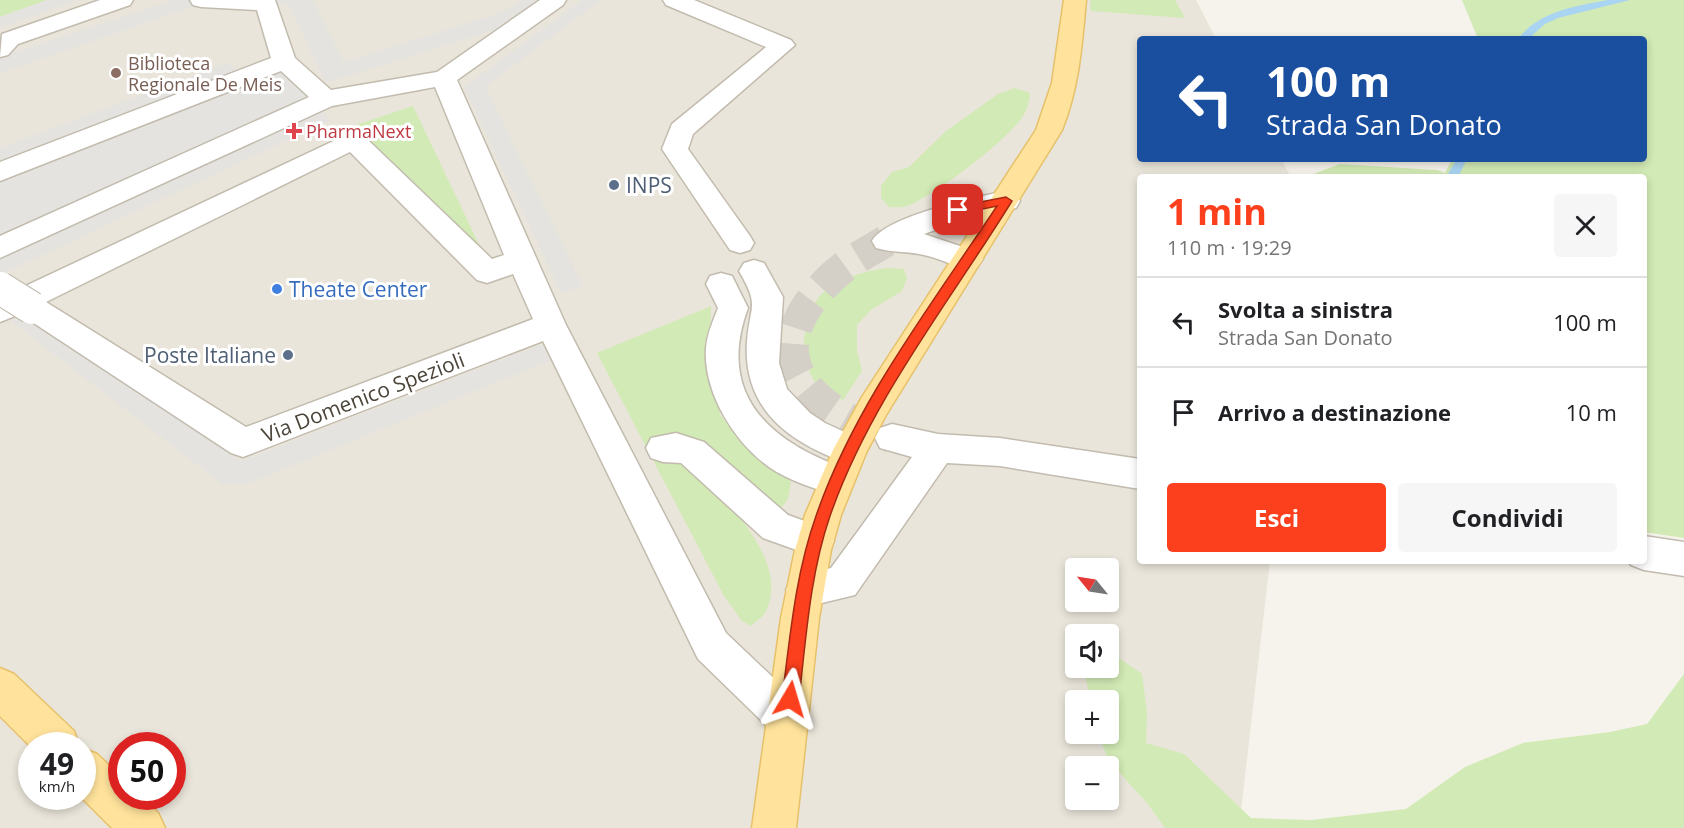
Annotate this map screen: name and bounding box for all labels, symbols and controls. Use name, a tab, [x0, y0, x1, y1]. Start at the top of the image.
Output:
place label: Biblioteca Regionale De Meis	[128, 51, 282, 96]
text: 100 m	[1266, 52, 1390, 109]
icon: left	[1167, 60, 1245, 138]
marker: Biblioteca Regionale De Meis	[109, 66, 123, 80]
text: Strada San Donato	[1266, 106, 1502, 143]
place label: PharmaNext	[306, 119, 411, 143]
marker: PharmaNext	[287, 124, 301, 138]
place label: INPS	[626, 171, 672, 199]
marker: INPS	[607, 178, 621, 192]
pin	[932, 184, 983, 235]
text: 1 min	[1167, 187, 1267, 236]
icon: arrive	[941, 193, 974, 226]
button: close	[1554, 194, 1617, 257]
text: 110 m · 19:29	[1167, 234, 1292, 261]
place label: Theate Center	[289, 275, 428, 303]
marker: Theate Center	[270, 282, 284, 296]
text: Svolta a sinistra	[1218, 294, 1393, 324]
icon: left	[1167, 306, 1200, 339]
text: 100 m	[1553, 307, 1617, 337]
text: Strada San Donato	[1218, 324, 1393, 351]
place label: Poste Italiane	[144, 341, 276, 369]
street label: Via Domenico Spezioli	[258, 345, 468, 449]
marker: Poste Italiane	[281, 348, 295, 362]
icon: arrive	[1167, 396, 1200, 429]
text: Arrivo a destinazione	[1218, 397, 1451, 427]
text: 10 m	[1566, 397, 1617, 427]
button: Esci	[1167, 483, 1386, 552]
button: Condividi	[1398, 483, 1617, 552]
north arrow	[1065, 558, 1119, 612]
map controls	[1065, 558, 1119, 810]
button: sound	[1065, 624, 1119, 678]
position arrow	[758, 667, 822, 731]
button: +	[1065, 690, 1119, 744]
speed limit sign: 50	[108, 732, 186, 810]
text: 49	[40, 743, 74, 784]
button: −	[1065, 756, 1119, 810]
text: km/h	[39, 776, 75, 796]

